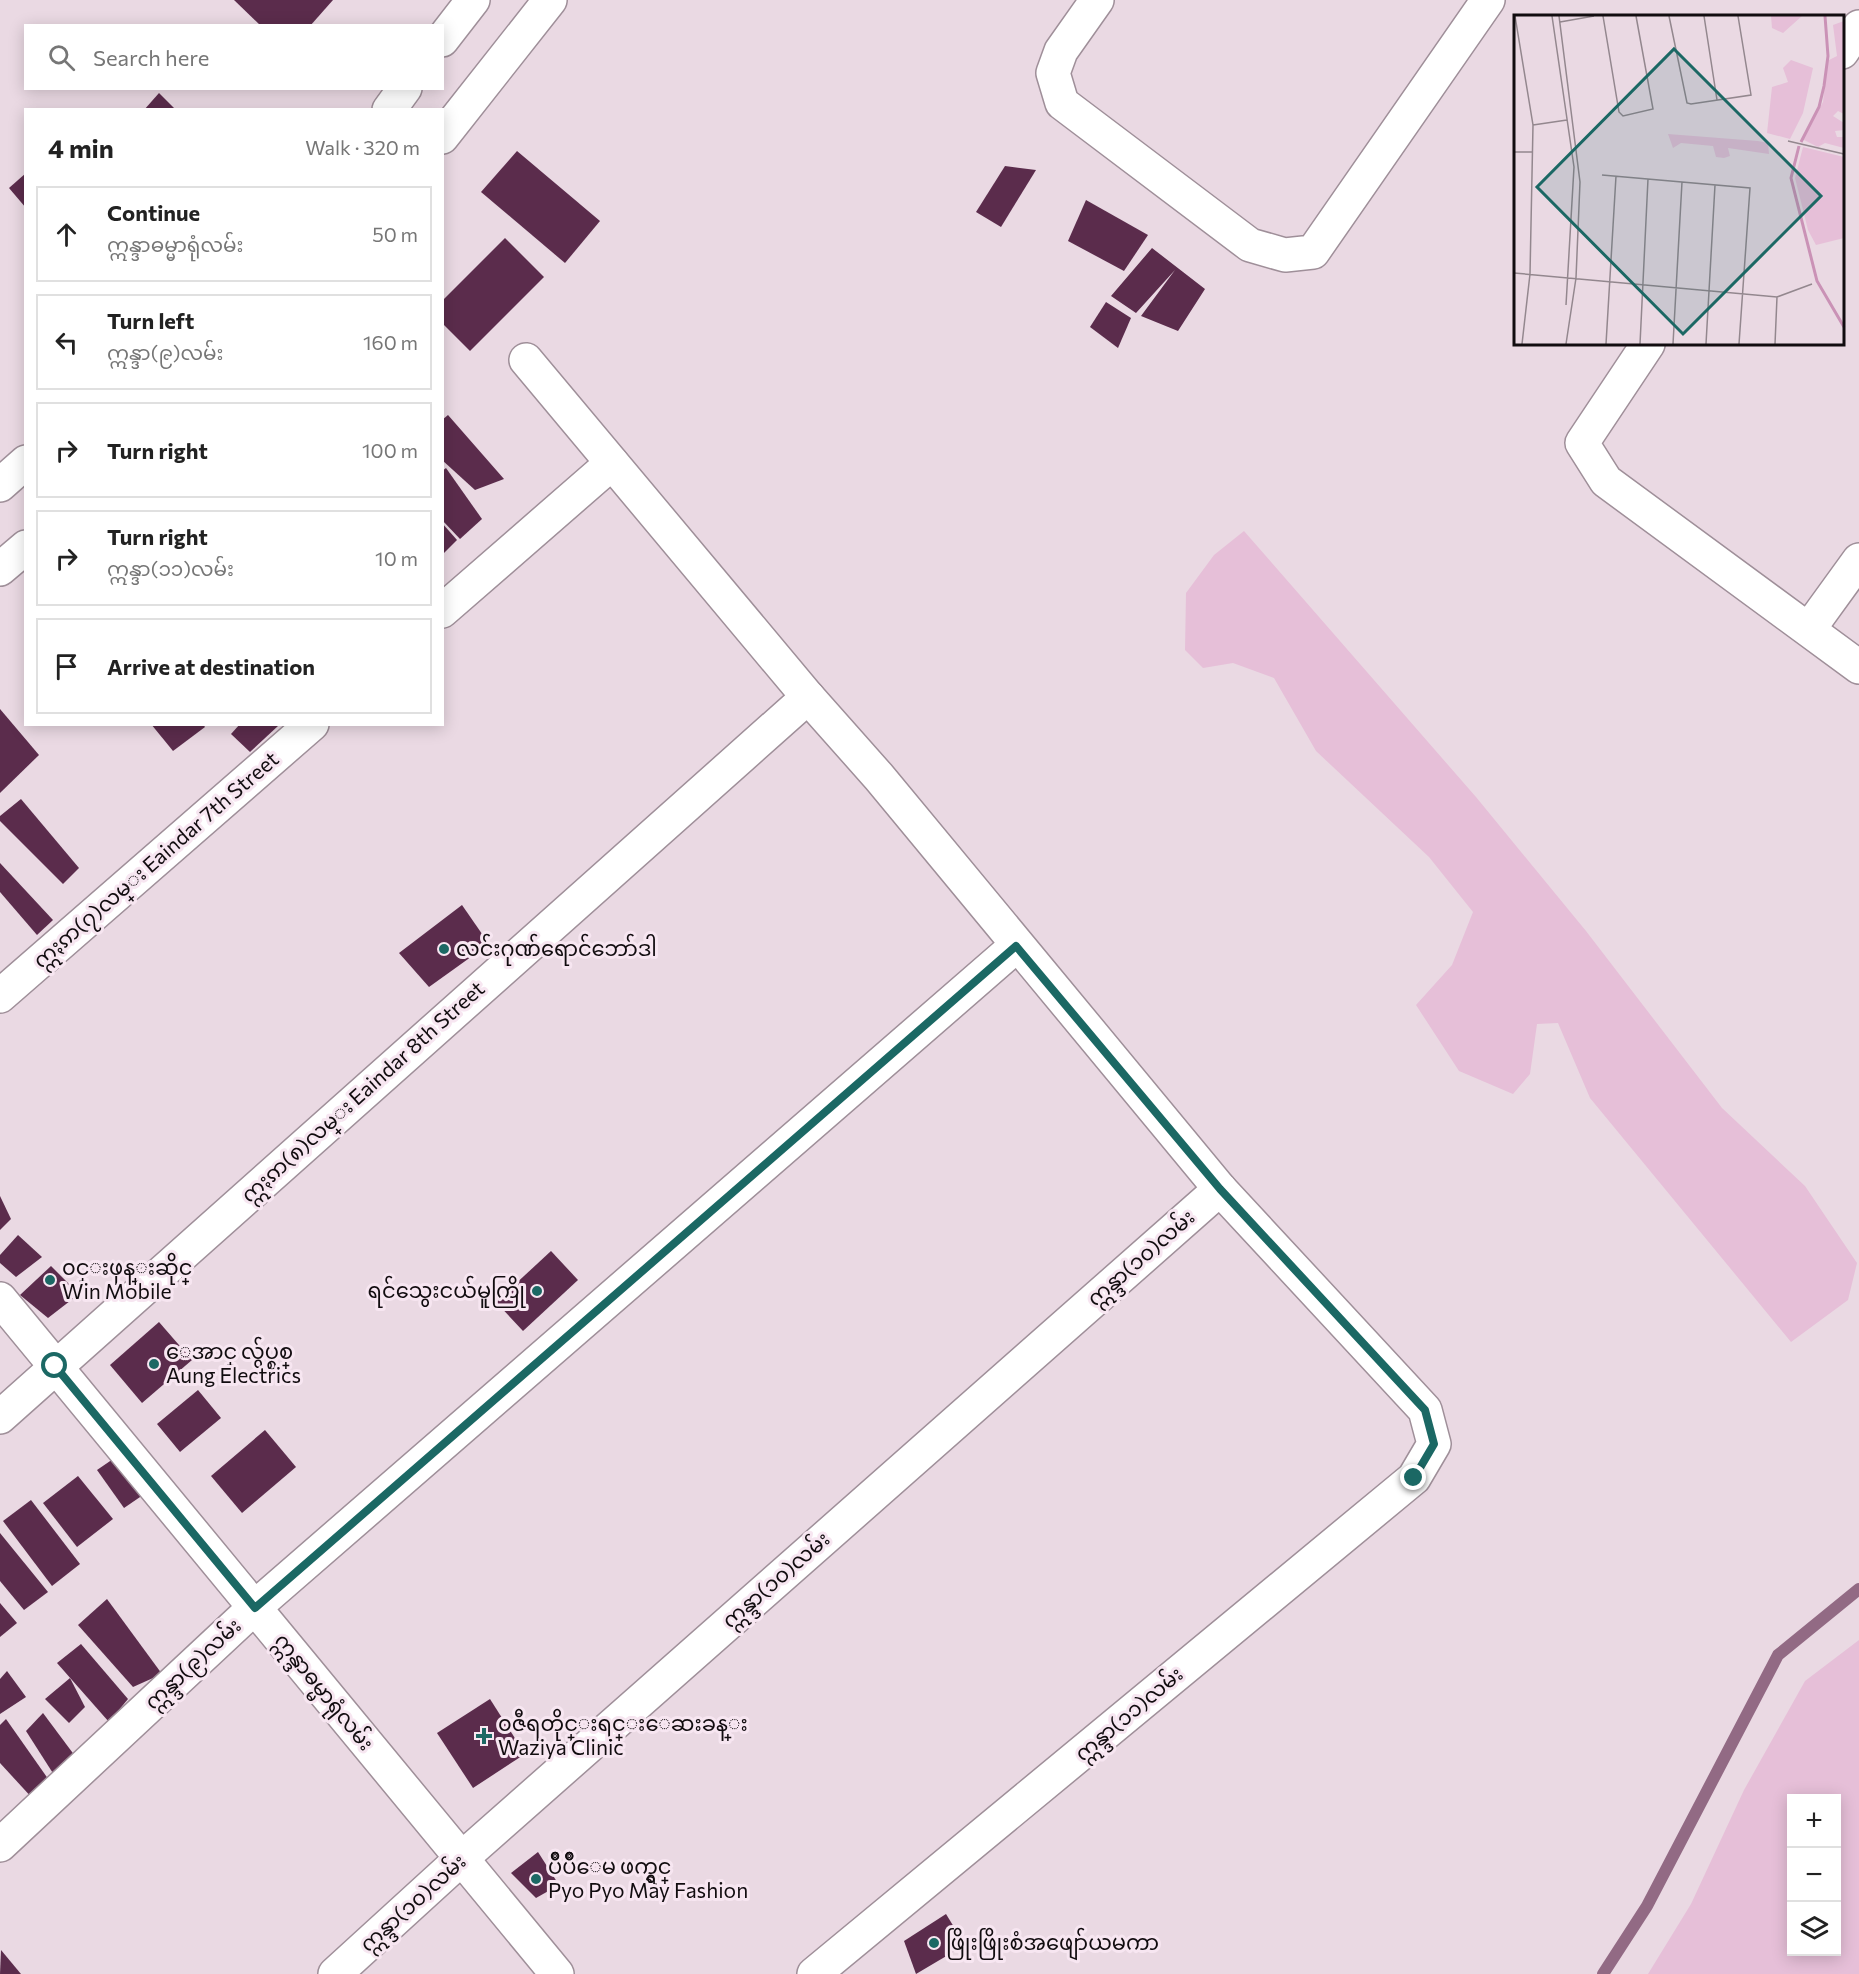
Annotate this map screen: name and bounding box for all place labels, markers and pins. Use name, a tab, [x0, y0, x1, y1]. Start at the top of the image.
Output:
place label: လင်းဂုဏ်ရောင်ဘော်ဒါ	[456, 933, 657, 966]
marker: လင်းဂုဏ်ရောင်ဘော်ဒါ	[437, 942, 451, 956]
place label: ၀င္းဖုန္းဆိုင္ Win Mobile	[62, 1252, 192, 1303]
marker: ၀င္းဖုန္းဆိုင္ Win Mobile	[43, 1273, 57, 1287]
place label: ရင်သွေးငယ်မူကြို	[368, 1275, 527, 1308]
marker: ရင်သွေးငယ်မူကြို	[530, 1284, 544, 1298]
place label: ေအာင္ လ်ွပ္စစ္ Aung Electrics	[166, 1336, 301, 1387]
marker: ေအာင္ လ်ွပ္စစ္ Aung Electrics	[147, 1357, 161, 1371]
place label: ၀ဇီရတိုင္းရင္းေဆးခန္း Waziya Clinic	[498, 1708, 748, 1759]
marker: ၀ဇီရတိုင္းရင္းေဆးခန္း Waziya Clinic	[475, 1727, 493, 1745]
place label: ပ်ိဳပ်ိဳေမ ဖက္ရွင္ Pyo Pyo May Fashion	[548, 1851, 748, 1902]
marker: ပ်ိဳပ်ိဳေမ ဖက္ရွင္ Pyo Pyo May Fashion	[529, 1872, 543, 1886]
place label: ဖြိုးဖြိုးစံအဖျော်ယမကာ	[946, 1927, 1159, 1961]
marker: ဖြိုးဖြိုးစံအဖျော်ယမကာ	[927, 1936, 941, 1950]

